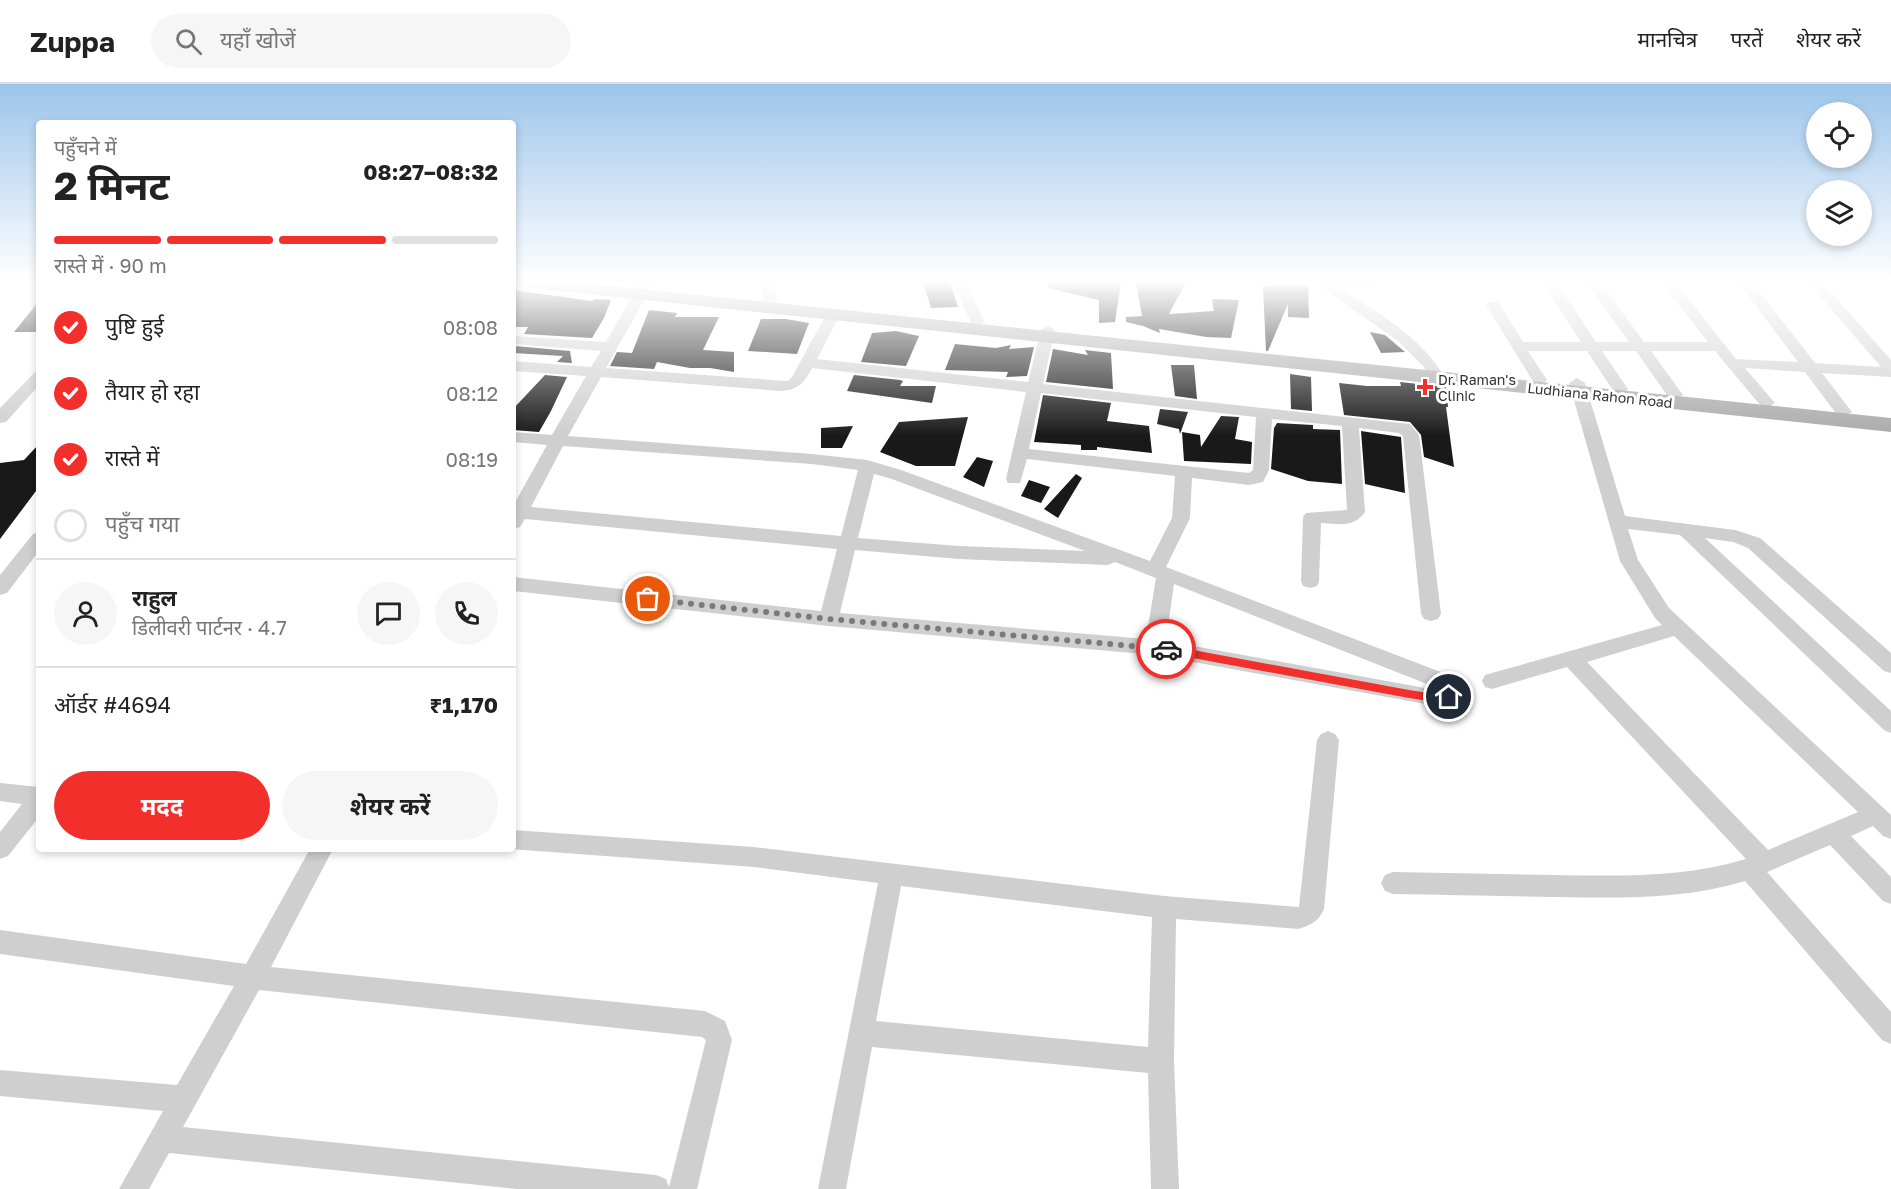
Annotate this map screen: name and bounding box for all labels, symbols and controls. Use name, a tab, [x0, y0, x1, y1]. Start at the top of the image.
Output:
search box	[151, 14, 571, 68]
text: Zuppa	[30, 25, 115, 58]
icon: search	[172, 25, 205, 58]
text: यहाँ खोजें	[220, 26, 296, 53]
text: मानचित्र	[1637, 26, 1697, 52]
text: परतें	[1730, 26, 1763, 52]
text: शेयर करें	[1796, 26, 1861, 52]
map controls	[1806, 102, 1872, 246]
button: locate	[1806, 102, 1872, 168]
text: पहुँचने में	[54, 135, 117, 159]
text: 08:27–08:32	[363, 158, 498, 185]
text: 2 मिनट	[54, 162, 169, 209]
button: layers	[1806, 180, 1872, 246]
text: रास्ते में · 90 m	[54, 253, 167, 277]
icon: check	[54, 311, 87, 344]
text: पुष्टि हुई	[105, 312, 164, 339]
text: 08:08	[443, 315, 498, 339]
place label: Dr. Raman's Clinic	[1438, 371, 1516, 404]
icon: check	[54, 377, 87, 410]
text: तैयार हो रहा	[105, 378, 200, 405]
marker: Dr. Raman's Clinic	[1416, 378, 1434, 396]
street label: Ludhiana Rahon Road	[1527, 379, 1673, 411]
text: 08:12	[446, 381, 498, 405]
icon: check	[54, 443, 87, 476]
text: रास्ते में	[105, 444, 159, 471]
text: 08:19	[446, 447, 498, 471]
text: पहुँच गया	[105, 510, 180, 537]
pin	[622, 573, 673, 624]
button: person	[54, 582, 117, 645]
button: chat	[357, 582, 420, 645]
button: phone	[435, 582, 498, 645]
icon: bag	[631, 582, 664, 615]
text: राहुल	[132, 584, 177, 611]
text: डिलीवरी पार्टनर · 4.7	[132, 615, 287, 639]
courier	[1136, 619, 1196, 679]
icon: car	[1150, 633, 1183, 666]
pin	[1423, 671, 1474, 722]
icon: home	[1432, 680, 1465, 713]
text: ऑर्डर #4694	[54, 691, 171, 718]
text: ₹1,170	[429, 691, 498, 718]
button: मदद	[54, 771, 270, 840]
button: शेयर करें	[282, 771, 498, 840]

